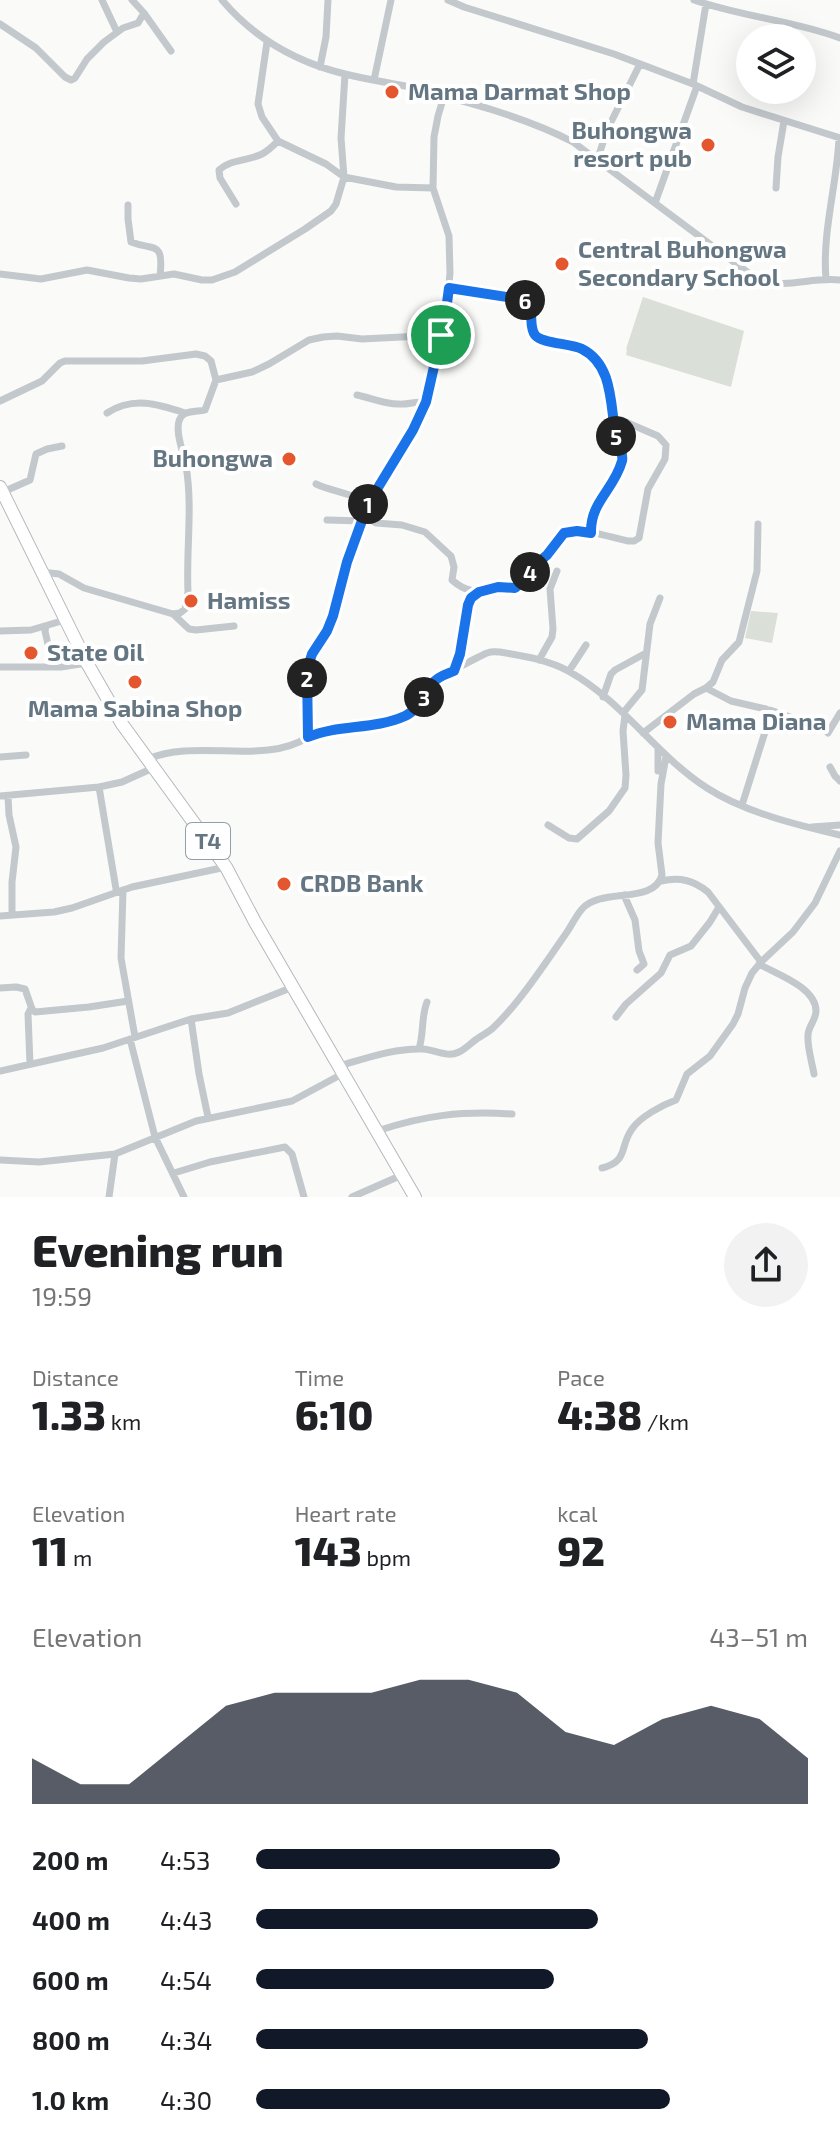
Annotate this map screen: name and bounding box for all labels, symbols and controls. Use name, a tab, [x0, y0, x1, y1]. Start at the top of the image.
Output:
map controls	[736, 24, 816, 104]
button: layers	[736, 24, 816, 104]
place label: Mama Darmat Shop	[408, 76, 631, 105]
marker: Mama Darmat Shop	[383, 83, 401, 101]
place label: Buhongwa resort pub	[571, 115, 692, 172]
marker: Buhongwa resort pub	[699, 136, 717, 154]
place label: Central Buhongwa Secondary School	[578, 234, 787, 291]
marker: Central Buhongwa Secondary School	[553, 255, 571, 273]
pin: 6	[505, 280, 545, 320]
text: 6	[519, 287, 531, 313]
pin	[407, 301, 475, 369]
icon: arrive	[419, 313, 463, 357]
pin: 5	[596, 416, 636, 456]
text: 5	[610, 423, 622, 449]
place label: Buhongwa	[152, 443, 273, 472]
marker: Buhongwa	[280, 450, 298, 468]
pin: 1	[348, 484, 388, 524]
text: 1	[363, 491, 373, 517]
pin: 4	[510, 552, 550, 592]
text: 4	[523, 559, 537, 585]
place label: Hamiss	[207, 585, 291, 614]
marker: Hamiss	[182, 592, 200, 610]
place label: State Oil	[47, 637, 144, 666]
marker: State Oil	[22, 644, 40, 662]
pin: 2	[287, 658, 327, 698]
text: 2	[301, 665, 313, 691]
marker: Mama Sabina Shop	[126, 673, 144, 691]
pin: 3	[404, 677, 444, 717]
text: 3	[418, 684, 430, 710]
place label: Mama Sabina Shop	[28, 693, 242, 722]
place label: Mama Diana	[686, 706, 826, 735]
marker: Mama Diana	[661, 713, 679, 731]
road number: T4	[186, 823, 230, 859]
place label: CRDB Bank	[300, 868, 424, 897]
marker: CRDB Bank	[275, 875, 293, 893]
text: Evening run	[32, 1223, 284, 1276]
button: share	[724, 1223, 808, 1307]
text: 19:59	[32, 1280, 92, 1311]
text: Distance	[32, 1364, 119, 1390]
text: Time	[295, 1364, 344, 1390]
text: Pace	[557, 1364, 605, 1390]
text: 1.33	[32, 1390, 106, 1438]
text: 6:10	[295, 1390, 373, 1438]
text: 4:38	[557, 1390, 642, 1438]
text: km	[106, 1408, 141, 1434]
text: /km	[642, 1408, 689, 1434]
text: Elevation	[32, 1500, 125, 1526]
text: Heart rate	[295, 1500, 396, 1526]
text: kcal	[557, 1500, 598, 1526]
text: 11	[32, 1526, 68, 1574]
text: 143	[295, 1526, 362, 1574]
text: 92	[557, 1526, 605, 1574]
text: m	[68, 1544, 92, 1570]
text: bpm	[362, 1544, 411, 1570]
text: Elevation	[32, 1621, 142, 1652]
text: 43–51 m	[709, 1621, 808, 1652]
text: 200 m	[32, 1844, 108, 1875]
text: 4:53	[160, 1844, 211, 1875]
text: 400 m	[32, 1904, 110, 1935]
text: 4:43	[160, 1904, 213, 1935]
text: 600 m	[32, 1964, 109, 1995]
text: 4:54	[160, 1964, 212, 1995]
text: 800 m	[32, 2024, 110, 2055]
text: 4:34	[160, 2024, 213, 2055]
text: 1.0 km	[32, 2084, 109, 2115]
text: 4:30	[160, 2084, 212, 2115]

